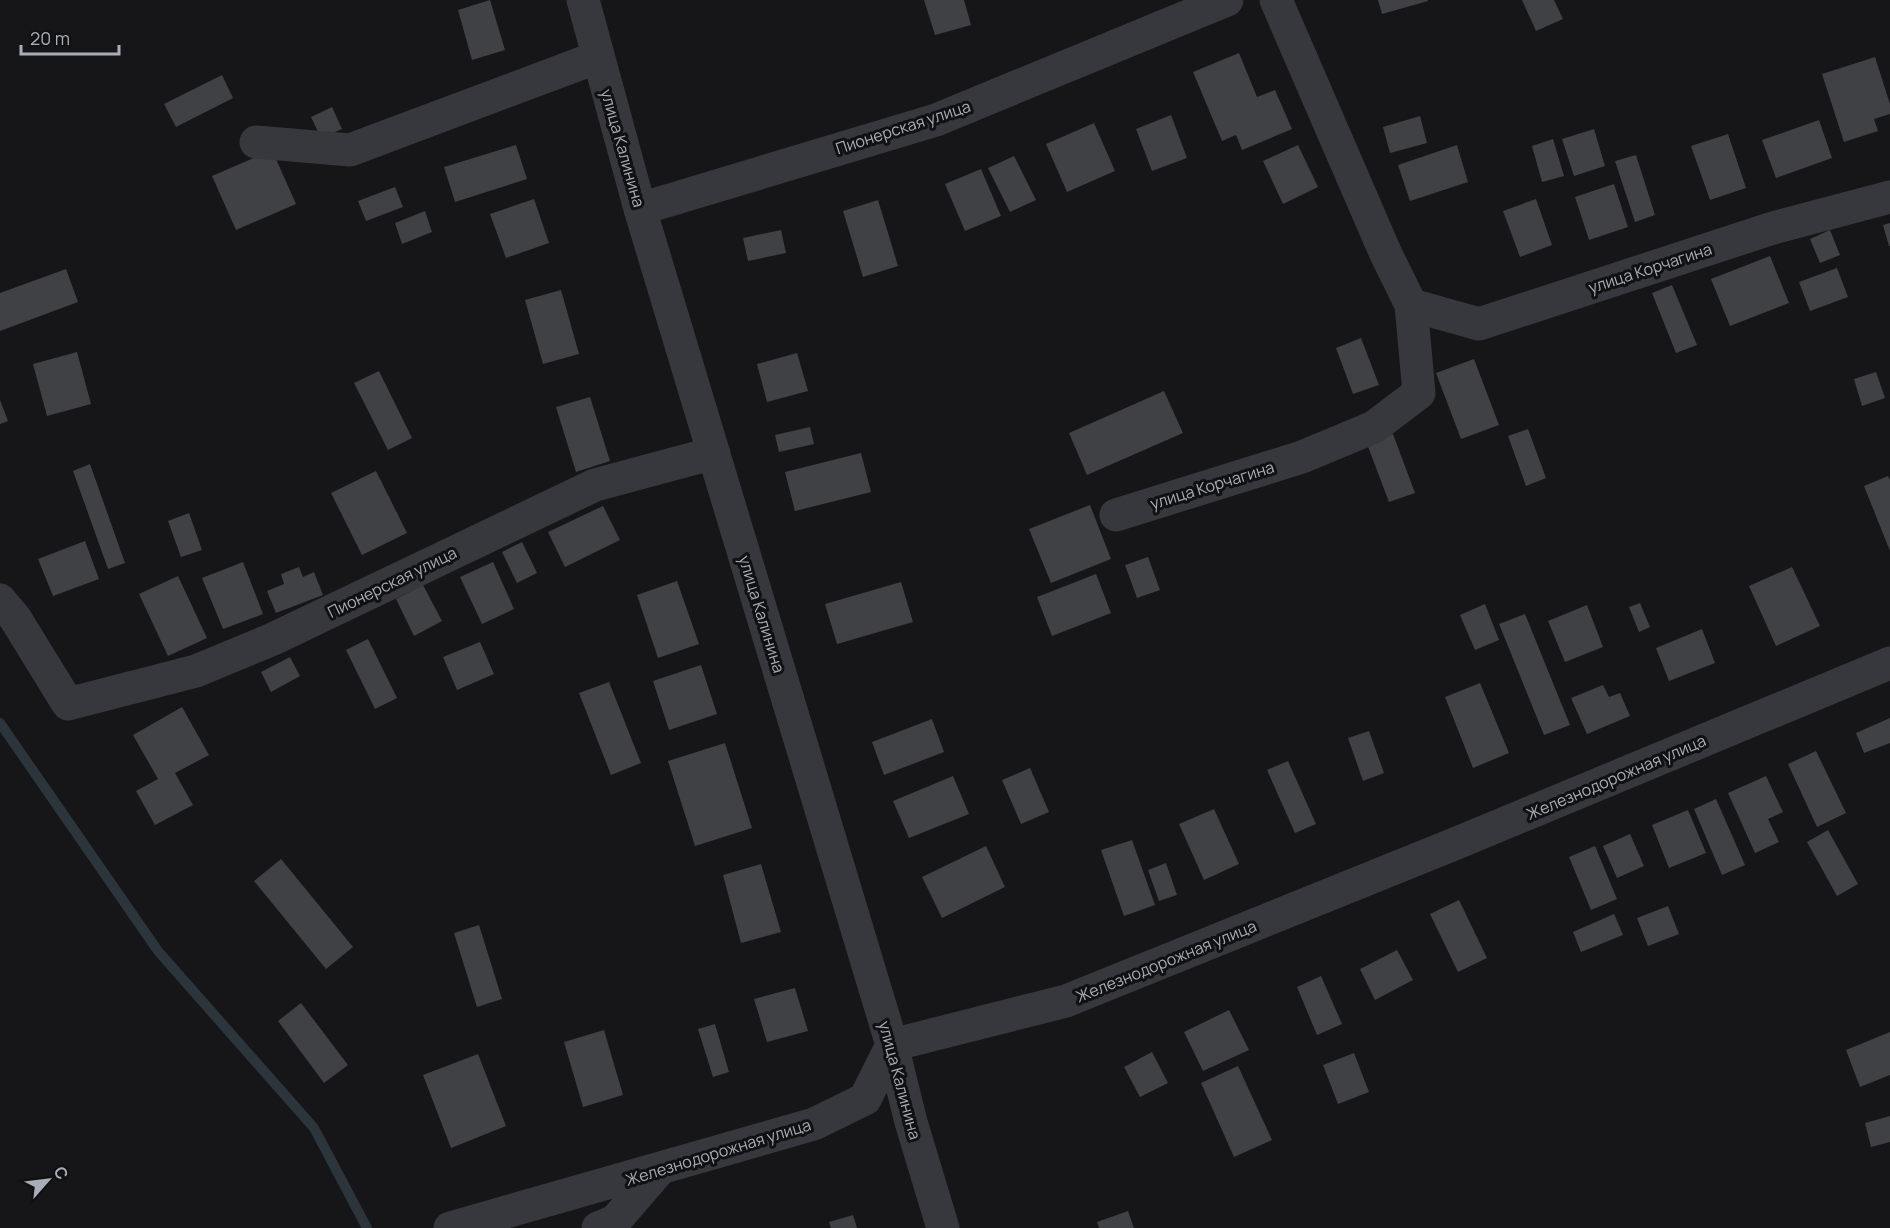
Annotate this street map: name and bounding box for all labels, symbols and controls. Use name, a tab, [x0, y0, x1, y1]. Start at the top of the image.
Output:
scale bar	[21, 18, 118, 56]
text: 20 m	[30, 26, 70, 50]
street label: улица Калинина	[596, 86, 650, 210]
street label: Пионерская улица	[833, 95, 973, 159]
street label: улица Корчагина	[1585, 238, 1715, 298]
street label: улица Корчагина	[1147, 456, 1277, 514]
street label: Пионерская улица	[324, 541, 460, 623]
street label: улица Калинина	[734, 552, 790, 676]
street label: Железнодорожная улица	[1523, 729, 1709, 825]
street label: Железнодорожная улица	[1072, 915, 1260, 1007]
street label: улица Калинина	[874, 1018, 926, 1142]
street label: Железнодорожная улица	[623, 1113, 813, 1191]
north arrow	[18, 1150, 78, 1210]
text: С	[49, 1163, 74, 1183]

